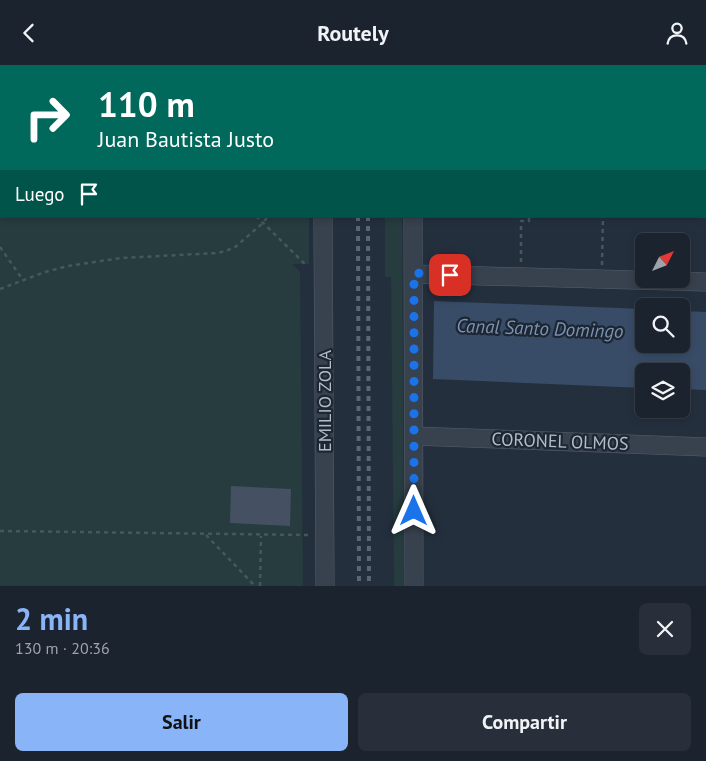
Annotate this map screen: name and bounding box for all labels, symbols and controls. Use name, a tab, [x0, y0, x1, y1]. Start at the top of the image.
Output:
icon: back	[15, 19, 43, 47]
text: Routely	[317, 19, 389, 47]
icon: person	[663, 19, 691, 47]
text: 110 m	[98, 81, 195, 127]
icon: right	[15, 85, 80, 150]
text: Juan Bautista Justo	[98, 125, 274, 153]
icon: arrive	[75, 180, 103, 208]
text: Luego	[15, 182, 65, 206]
north arrow	[635, 233, 690, 287]
map controls	[635, 233, 690, 418]
pin	[429, 254, 471, 296]
icon: arrive	[436, 261, 464, 289]
button: search	[635, 298, 690, 353]
water label: Canal Santo Domingo	[456, 313, 624, 343]
street label: EMILIO ZOLA	[313, 350, 336, 452]
button: layers	[635, 363, 690, 418]
street label: CORONEL OLMOS	[491, 427, 629, 455]
position arrow	[387, 484, 439, 536]
text: 2 min	[15, 599, 88, 638]
button: close	[639, 603, 691, 655]
text: 130 m · 20:36	[15, 638, 110, 658]
button: Salir	[15, 693, 348, 751]
button: Compartir	[358, 693, 691, 751]

